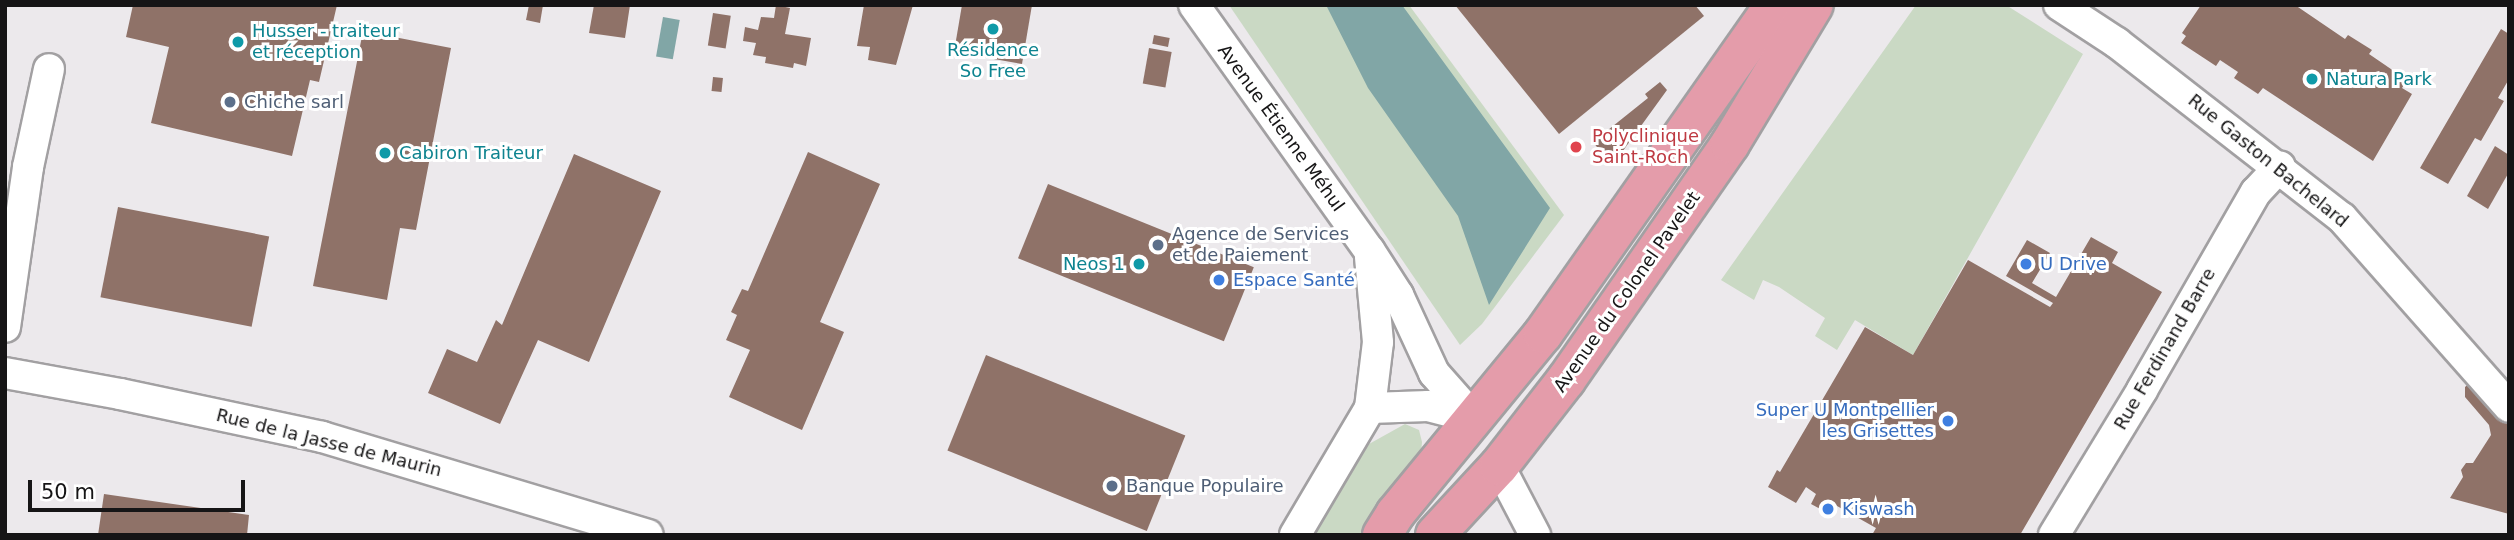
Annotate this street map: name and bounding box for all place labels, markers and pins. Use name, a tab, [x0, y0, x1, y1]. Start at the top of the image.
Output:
place label: Husser - traiteur et réception	[252, 21, 400, 64]
marker: Résidence So Free	[985, 21, 1001, 37]
marker: Husser - traiteur et réception	[230, 34, 246, 50]
place label: Résidence So Free	[947, 40, 1039, 82]
place label: Natura Park	[2326, 68, 2432, 90]
marker: Natura Park	[2304, 71, 2320, 87]
place label: Chiche sarl	[244, 91, 344, 113]
marker: Chiche sarl	[222, 94, 238, 110]
place label: Polyclinique Saint-Roch	[1592, 126, 1699, 168]
marker: Polyclinique Saint-Roch	[1566, 137, 1586, 157]
place label: Cabiron Traiteur	[399, 142, 543, 164]
marker: Cabiron Traiteur	[377, 145, 393, 161]
place label: Agence de Services et de Paiement	[1172, 224, 1349, 266]
marker: Agence de Services et de Paiement	[1150, 237, 1166, 253]
place label: Neos 1	[1063, 253, 1125, 275]
place label: U Drive	[2040, 253, 2107, 275]
marker: Neos 1	[1131, 256, 1147, 272]
marker: U Drive	[2018, 256, 2034, 272]
place label: Espace Santé	[1233, 269, 1355, 291]
marker: Espace Santé	[1211, 272, 1227, 288]
place label: Super U Montpellier les Grisettes	[1756, 400, 1934, 442]
marker: Super U Montpellier les Grisettes	[1940, 413, 1956, 429]
place label: Banque Populaire	[1126, 475, 1284, 497]
marker: Banque Populaire	[1104, 478, 1120, 494]
place label: Kiswash	[1842, 498, 1915, 520]
marker: Kiswash	[1820, 501, 1836, 517]

